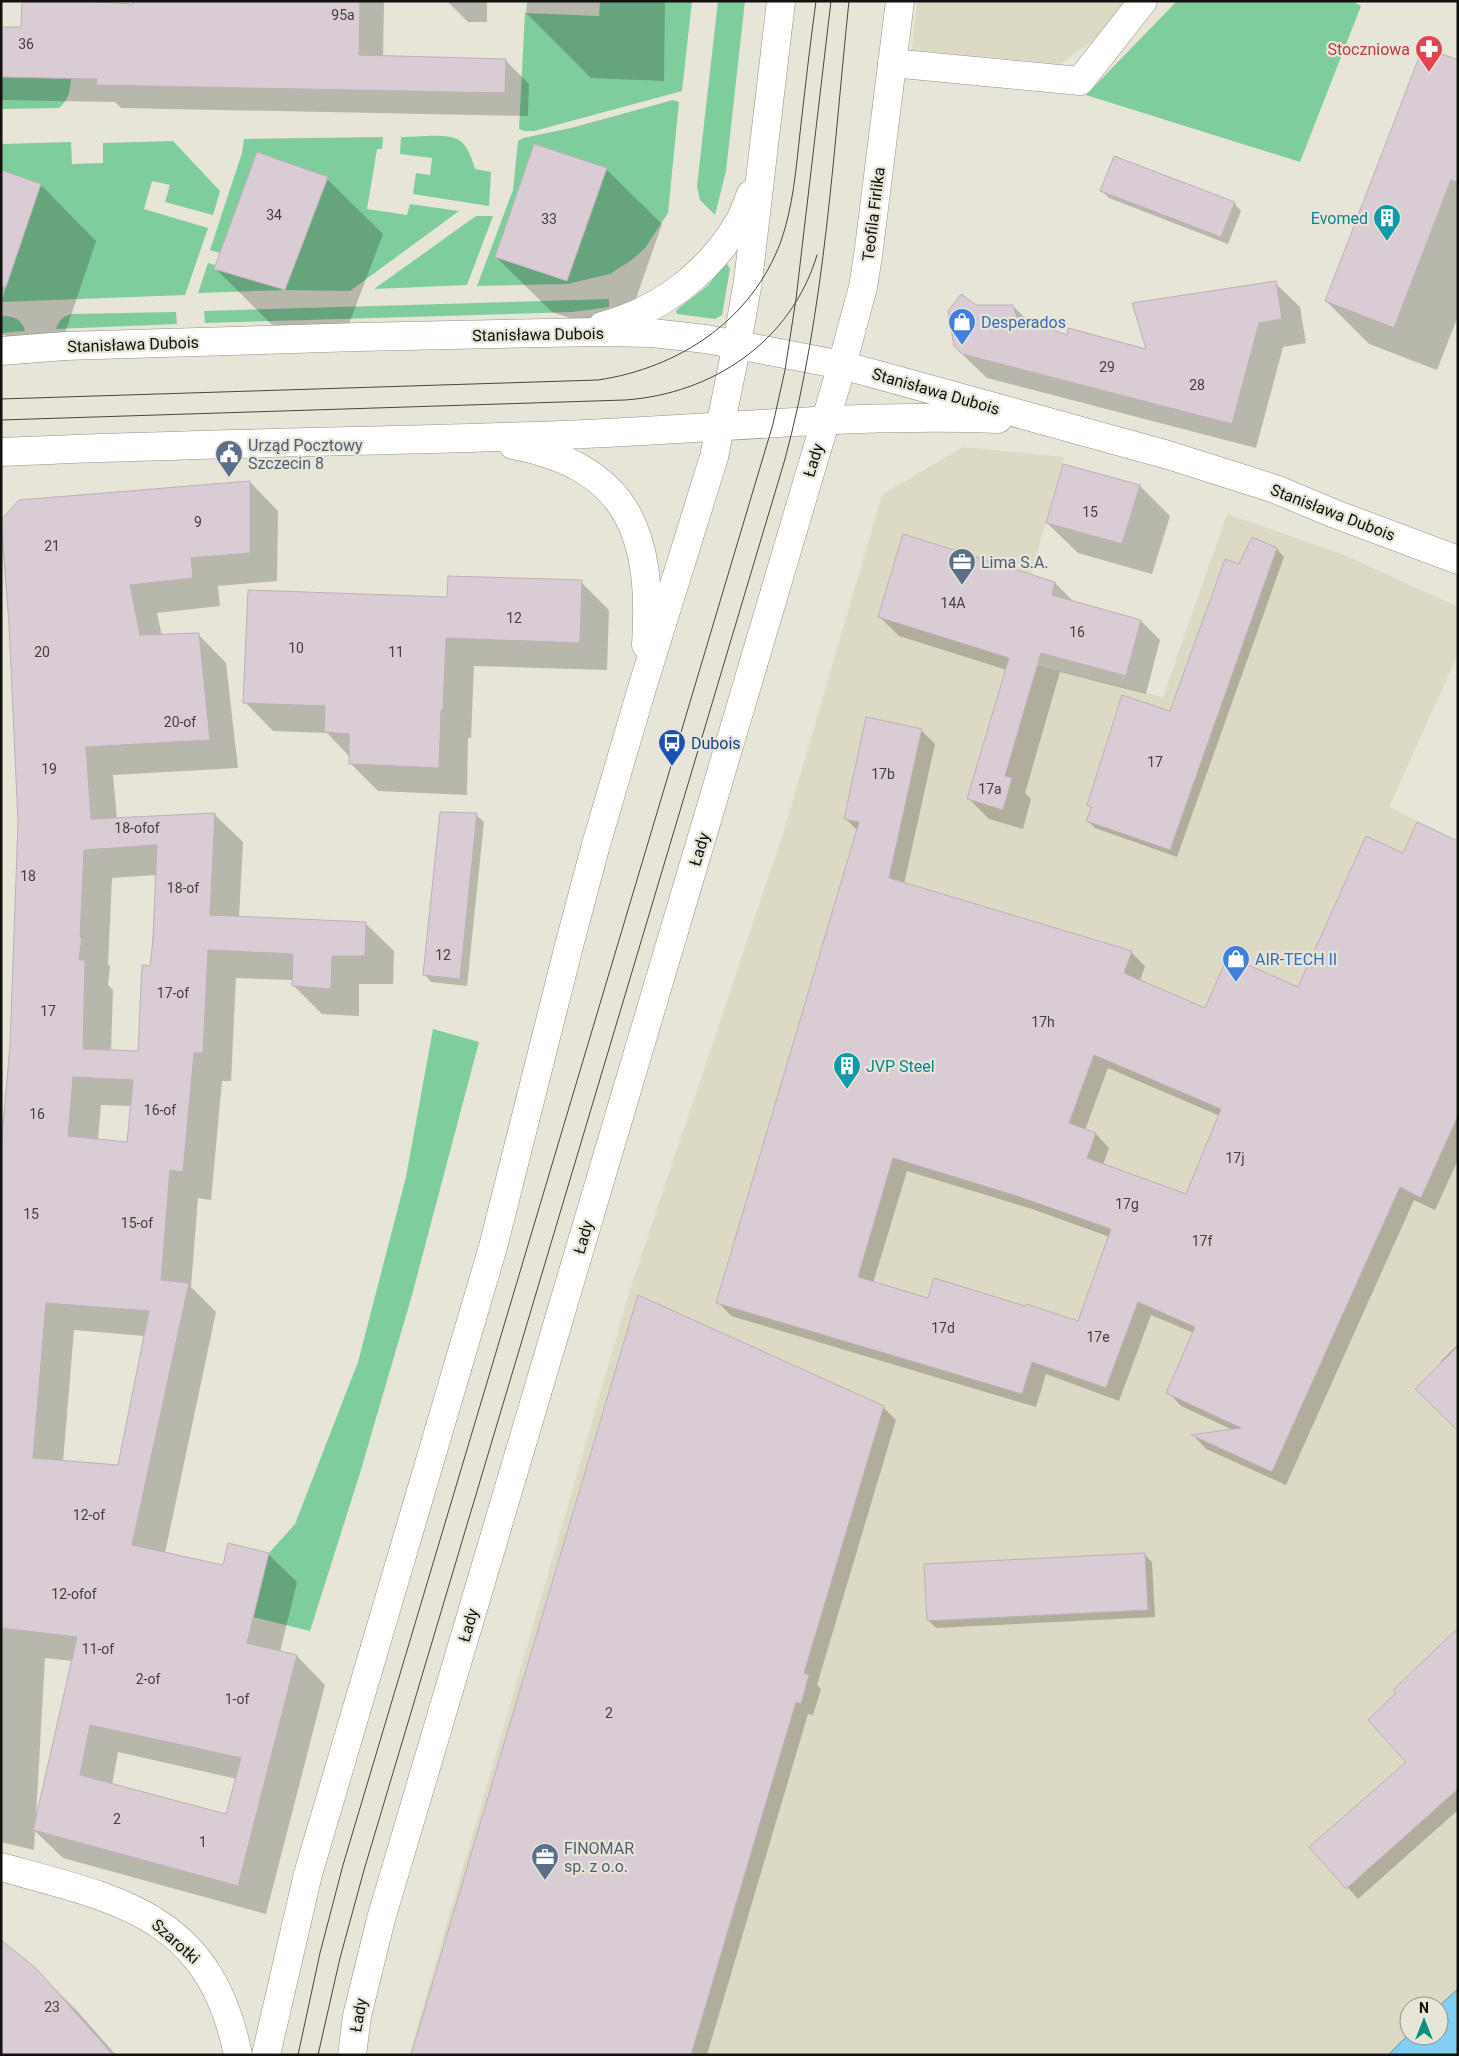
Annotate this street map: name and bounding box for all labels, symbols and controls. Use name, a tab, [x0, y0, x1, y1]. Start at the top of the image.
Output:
house number: 95a	[331, 7, 355, 23]
pharmacy icon: Stoczniowa	[1414, 34, 1444, 73]
house number: 36	[18, 36, 34, 52]
place label: Stoczniowa	[1327, 40, 1410, 59]
street label: Teofila Firlika	[858, 166, 889, 262]
building icon: Evomed	[1372, 203, 1402, 242]
house number: 34	[266, 207, 282, 223]
place label: Evomed	[1311, 209, 1368, 228]
house number: 33	[541, 211, 557, 227]
shop icon: Desperados	[947, 307, 977, 346]
place label: Desperados	[981, 313, 1066, 332]
street label: Stanisława Dubois	[472, 324, 604, 345]
street label: Stanisława Dubois	[67, 333, 199, 356]
house number: 29	[1099, 359, 1115, 375]
street label: Stanisława Dubois	[870, 364, 1002, 419]
house number: 28	[1189, 377, 1205, 393]
place label: Urząd Pocztowy Szczecin 8	[248, 436, 363, 473]
public building icon: Urząd Pocztowy Szczecin 8	[214, 439, 244, 478]
street label: Łady	[799, 441, 828, 479]
street label: Stanisława Dubois	[1268, 480, 1398, 545]
house number: 15	[1082, 504, 1098, 520]
house number: 9	[194, 514, 202, 530]
house number: 21	[44, 538, 60, 554]
office icon: Lima S.A.	[947, 547, 977, 586]
place label: Lima S.A.	[981, 553, 1049, 572]
house number: 14A	[941, 595, 965, 611]
house number: 12	[506, 610, 522, 626]
house number: 16	[1069, 624, 1085, 640]
house number: 10	[288, 640, 304, 656]
house number: 20	[34, 644, 50, 660]
house number: 11	[388, 644, 404, 660]
house number: 20-of	[164, 714, 196, 730]
bus stop icon: Dubois	[657, 728, 687, 767]
place label: Dubois	[691, 734, 741, 753]
house number: 17	[1147, 754, 1163, 770]
house number: 19	[41, 761, 57, 777]
house number: 17b	[871, 766, 895, 782]
house number: 17a	[978, 781, 1002, 797]
house number: 18-ofof	[114, 820, 160, 836]
street label: Łady	[685, 830, 714, 868]
house number: 18	[20, 868, 36, 884]
house number: 18-of	[167, 880, 199, 896]
shop icon: AIR-TECH II	[1221, 944, 1251, 983]
house number: 12	[435, 947, 451, 963]
place label: AIR-TECH II	[1255, 950, 1337, 969]
house number: 17-of	[157, 985, 189, 1001]
house number: 17	[40, 1003, 56, 1019]
house number: 17h	[1031, 1014, 1055, 1030]
building icon: JVP Steel	[832, 1051, 862, 1090]
place label: JVP Steel	[866, 1057, 935, 1076]
house number: 16-of	[144, 1102, 176, 1118]
house number: 16	[29, 1106, 45, 1122]
house number: 17j	[1225, 1150, 1245, 1166]
house number: 17g	[1115, 1196, 1139, 1212]
house number: 15	[23, 1206, 39, 1222]
house number: 15-of	[121, 1215, 153, 1231]
street label: Łady	[570, 1218, 597, 1256]
house number: 17f	[1192, 1233, 1212, 1249]
house number: 17d	[931, 1320, 955, 1336]
house number: 17e	[1086, 1329, 1110, 1345]
house number: 12-of	[73, 1507, 105, 1523]
house number: 12-ofof	[51, 1586, 97, 1602]
street label: Łady	[455, 1606, 482, 1644]
house number: 11-of	[82, 1641, 114, 1657]
house number: 2-of	[136, 1671, 160, 1687]
house number: 1-of	[225, 1691, 249, 1707]
house number: 2	[605, 1705, 613, 1721]
house number: 2	[113, 1811, 121, 1827]
house number: 1	[199, 1834, 207, 1850]
place label: FINOMAR sp. z o.o.	[564, 1839, 634, 1876]
office icon: FINOMAR sp. z o.o.	[530, 1842, 560, 1881]
street label: Szarotki	[148, 1915, 203, 1968]
street label: Łady	[346, 1996, 371, 2033]
north arrow	[1399, 1996, 1449, 2046]
house number: 23	[44, 1999, 60, 2015]
text: N	[1419, 2000, 1429, 2016]

